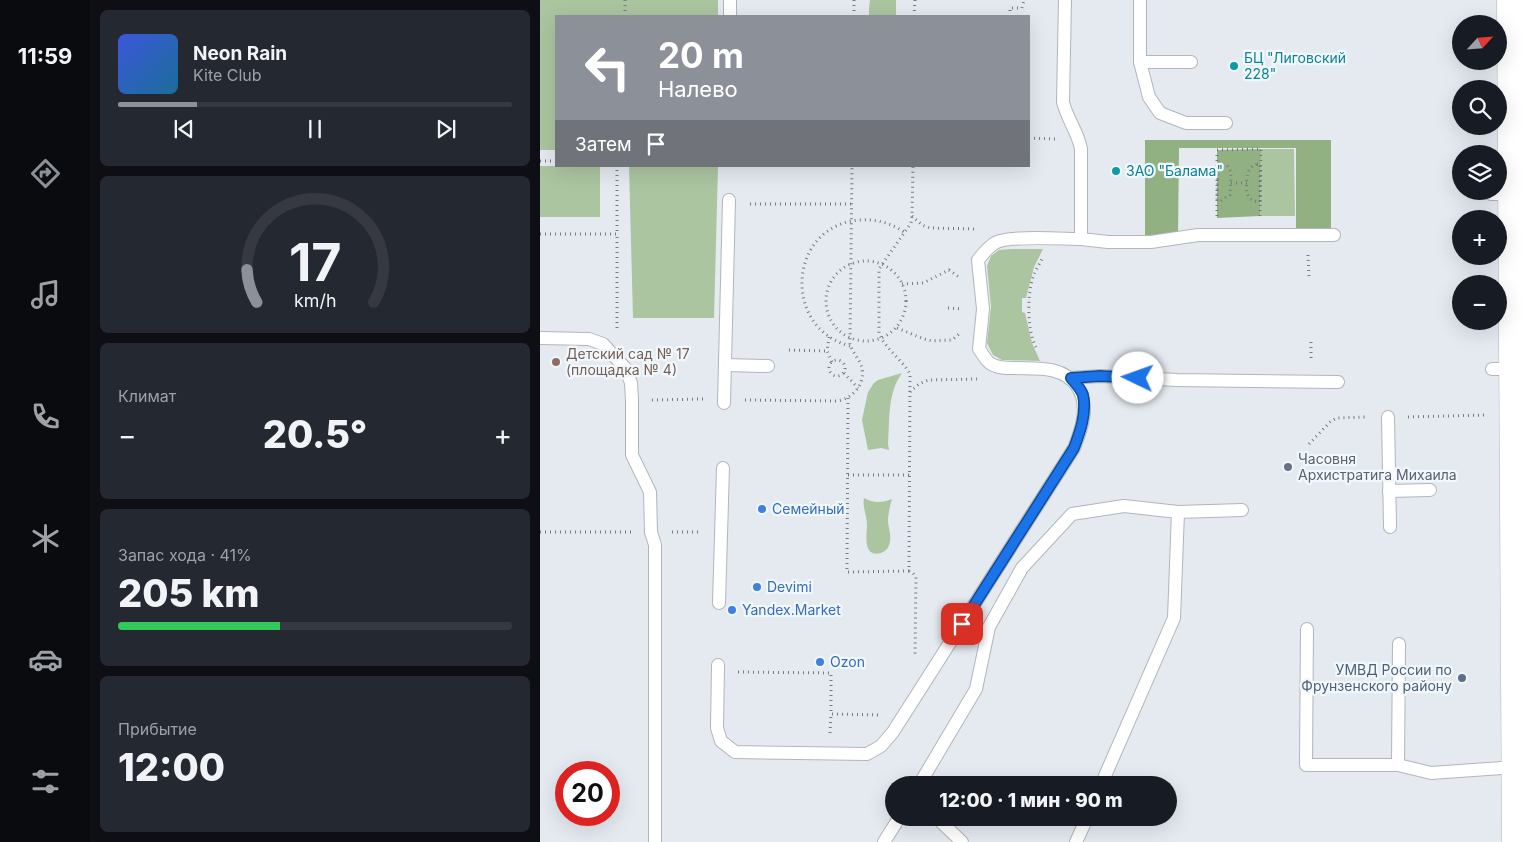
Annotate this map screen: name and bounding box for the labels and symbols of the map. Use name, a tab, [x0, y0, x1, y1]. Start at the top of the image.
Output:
north arrow	[1452, 15, 1508, 70]
place label: БЦ "Лиговский 228"	[1244, 49, 1346, 82]
marker: БЦ "Лиговский 228"	[1228, 60, 1240, 72]
place label: ЗАО "Балама"	[1126, 162, 1223, 179]
marker: ЗАО "Балама"	[1110, 165, 1122, 177]
place label: Детский сад № 17 (площадка № 4)	[566, 345, 690, 378]
position arrow	[1111, 351, 1163, 403]
marker: Детский сад № 17 (площадка № 4)	[550, 356, 562, 368]
place label: Часовня Архистратига Михаила	[1298, 450, 1457, 483]
marker: Часовня Архистратига Михаила	[1282, 461, 1294, 473]
place label: Семейный	[772, 500, 844, 517]
marker: Семейный	[756, 503, 768, 515]
place label: Devimi	[767, 578, 812, 595]
marker: Devimi	[751, 581, 763, 593]
place label: Yandex.Market	[742, 601, 841, 618]
pin	[941, 603, 983, 645]
marker: Yandex.Market	[726, 604, 738, 616]
place label: Ozon	[830, 653, 865, 670]
marker: Ozon	[814, 656, 826, 668]
place label: УМВД России по Фрунзенского району	[1301, 661, 1452, 694]
marker: УМВД России по Фрунзенского району	[1456, 672, 1468, 684]
speed limit sign: 20	[555, 761, 620, 826]

